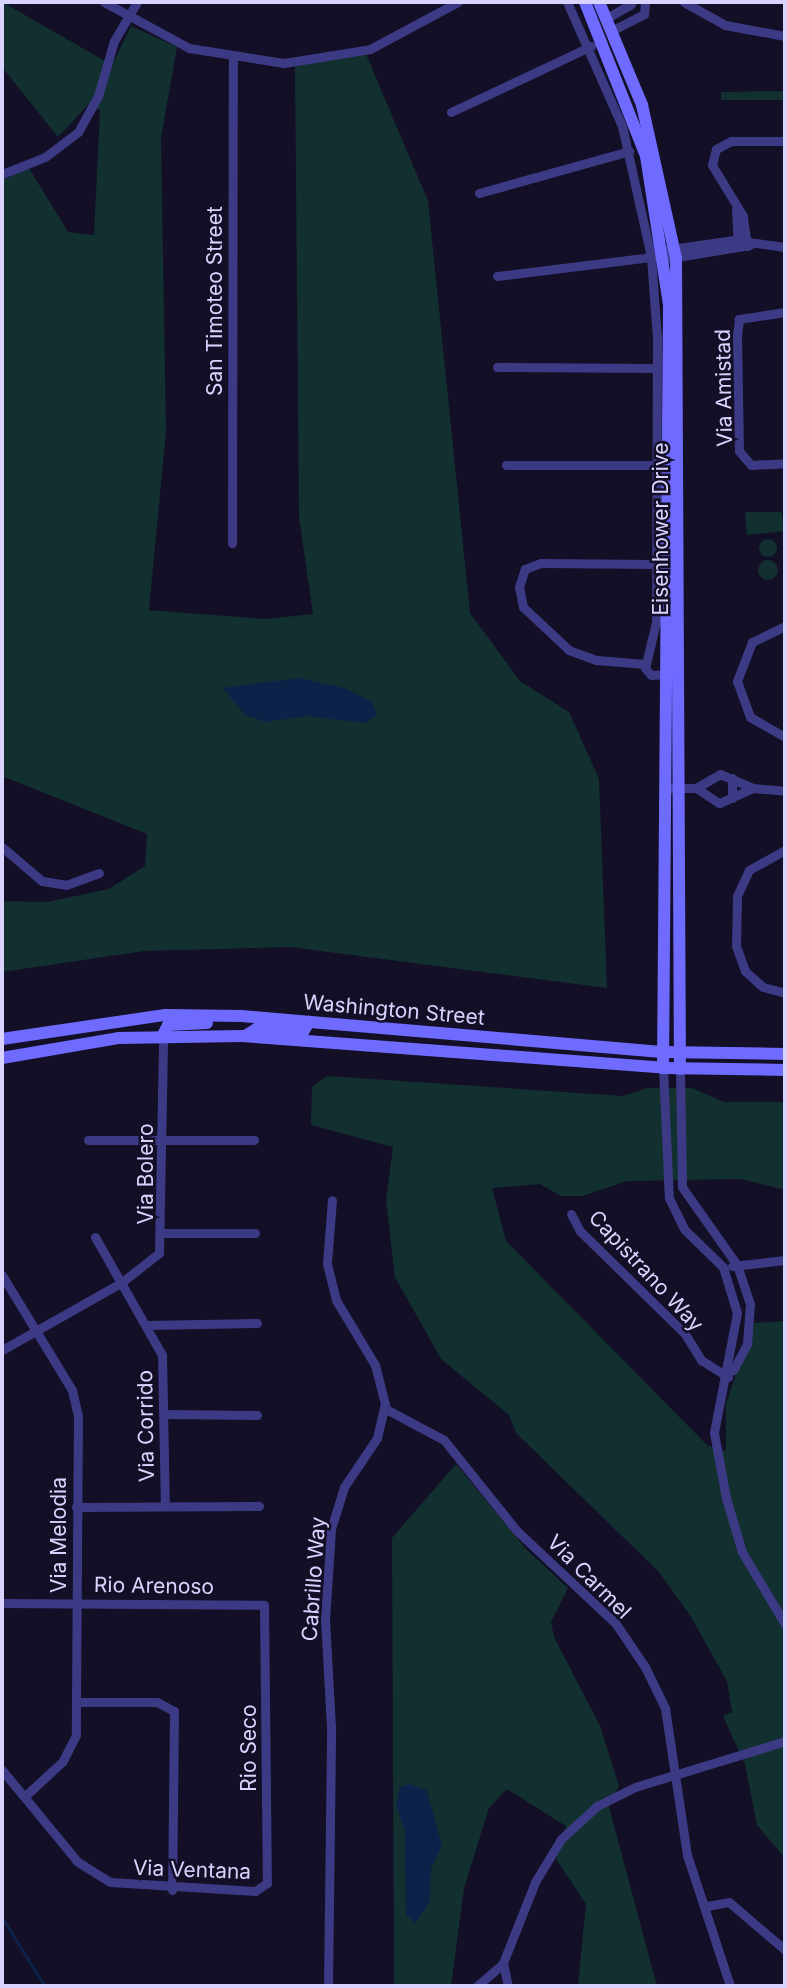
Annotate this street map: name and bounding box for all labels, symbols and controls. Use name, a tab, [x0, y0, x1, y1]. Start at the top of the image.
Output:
street label: San Timoteo Street	[202, 206, 228, 396]
street label: Via Amistad	[710, 329, 738, 447]
street label: Eisenhower Drive	[648, 442, 674, 616]
street label: Washington Street	[302, 990, 486, 1030]
street label: Via Bolero	[133, 1123, 159, 1225]
street label: Capistrano Way	[583, 1205, 709, 1337]
street label: Via Corrido	[132, 1370, 160, 1482]
street label: Via Melodia	[46, 1477, 72, 1593]
street label: Cabrillo Way	[297, 1516, 331, 1642]
street label: Via Carmel	[542, 1530, 636, 1624]
street label: Rio Arenoso	[94, 1572, 214, 1600]
street label: Rio Seco	[236, 1704, 262, 1792]
street label: Via Ventana	[132, 1855, 252, 1885]

